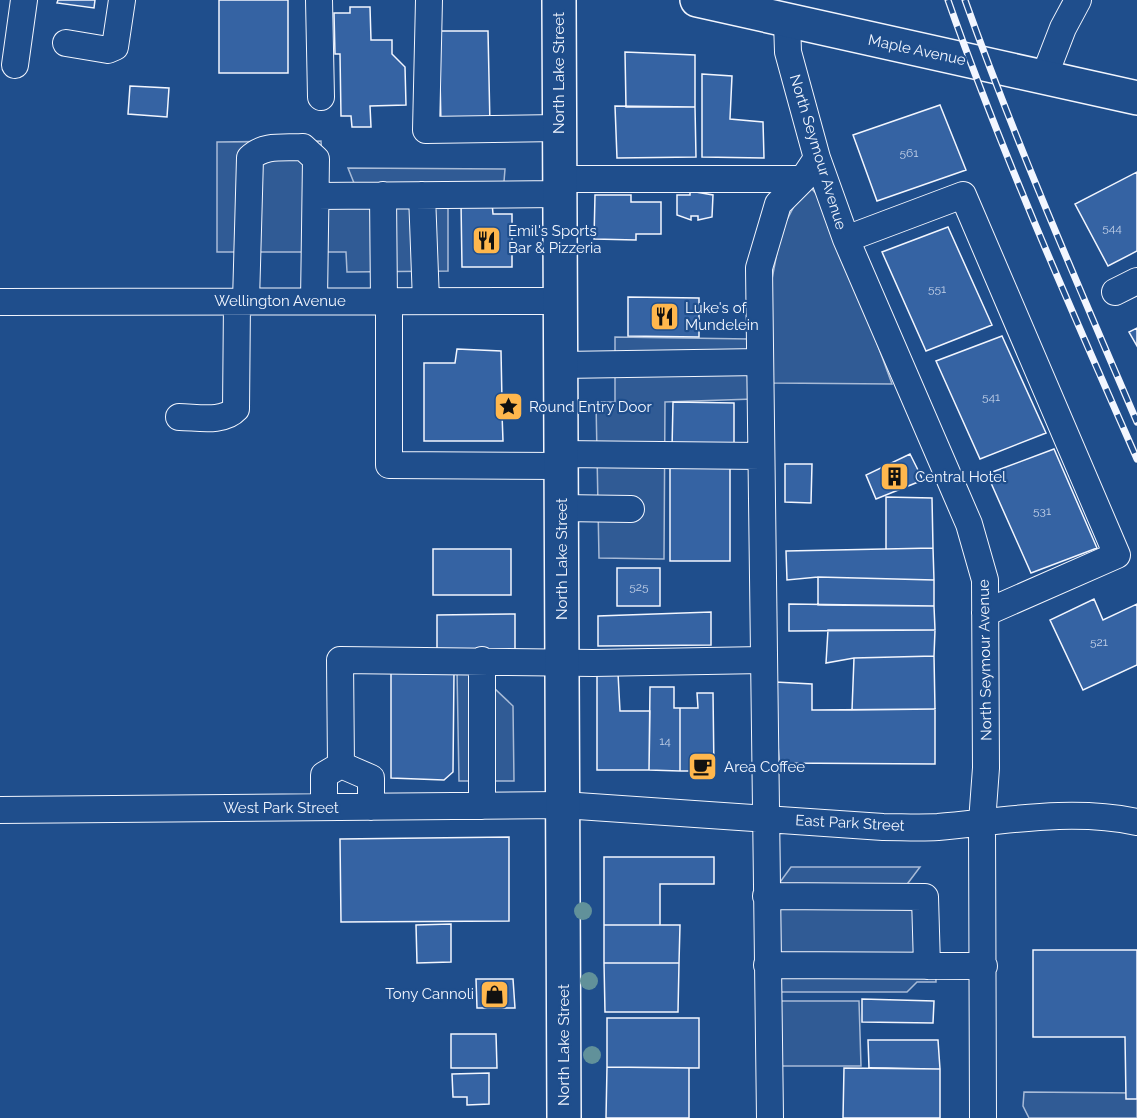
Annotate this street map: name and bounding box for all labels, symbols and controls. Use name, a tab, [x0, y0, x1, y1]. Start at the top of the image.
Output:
street label: North Lake Street	[550, 12, 568, 134]
street label: Maple Avenue	[867, 31, 968, 69]
street label: North Seymour Avenue	[786, 72, 850, 232]
house number: 561	[900, 146, 918, 160]
house number: 544	[1102, 221, 1122, 235]
place label: Emil's Sports Bar & Pizzeria	[508, 222, 601, 257]
restaurant icon: Emil's Sports Bar & Pizzeria	[471, 224, 503, 256]
house number: 551	[928, 282, 946, 296]
street label: Wellington Avenue	[214, 292, 346, 310]
place label: Luke's of Mundelein	[685, 299, 759, 334]
restaurant icon: Luke's of Mundelein	[648, 301, 680, 333]
house number: 541	[982, 390, 1000, 404]
place icon: Round Entry Door	[492, 391, 524, 423]
place label: Round Entry Door	[529, 398, 652, 416]
building icon: Central Hotel	[878, 461, 910, 493]
place label: Central Hotel	[915, 468, 1007, 486]
street label: North Lake Street	[553, 498, 571, 620]
house number: 531	[1033, 504, 1051, 518]
street label: North Seymour Avenue	[975, 579, 995, 741]
house number: 525	[629, 580, 649, 594]
house number: 521	[1090, 635, 1108, 649]
house number: 14	[659, 734, 671, 748]
cafe icon: Area Coffee	[687, 751, 719, 783]
place label: Area Coffee	[724, 758, 805, 776]
street label: West Park Street	[223, 799, 339, 817]
street label: East Park Street	[795, 811, 905, 835]
shop icon: Tony Cannoli	[479, 978, 511, 1010]
street label: North Lake Street	[555, 984, 573, 1106]
place label: Tony Cannoli	[385, 985, 474, 1003]

